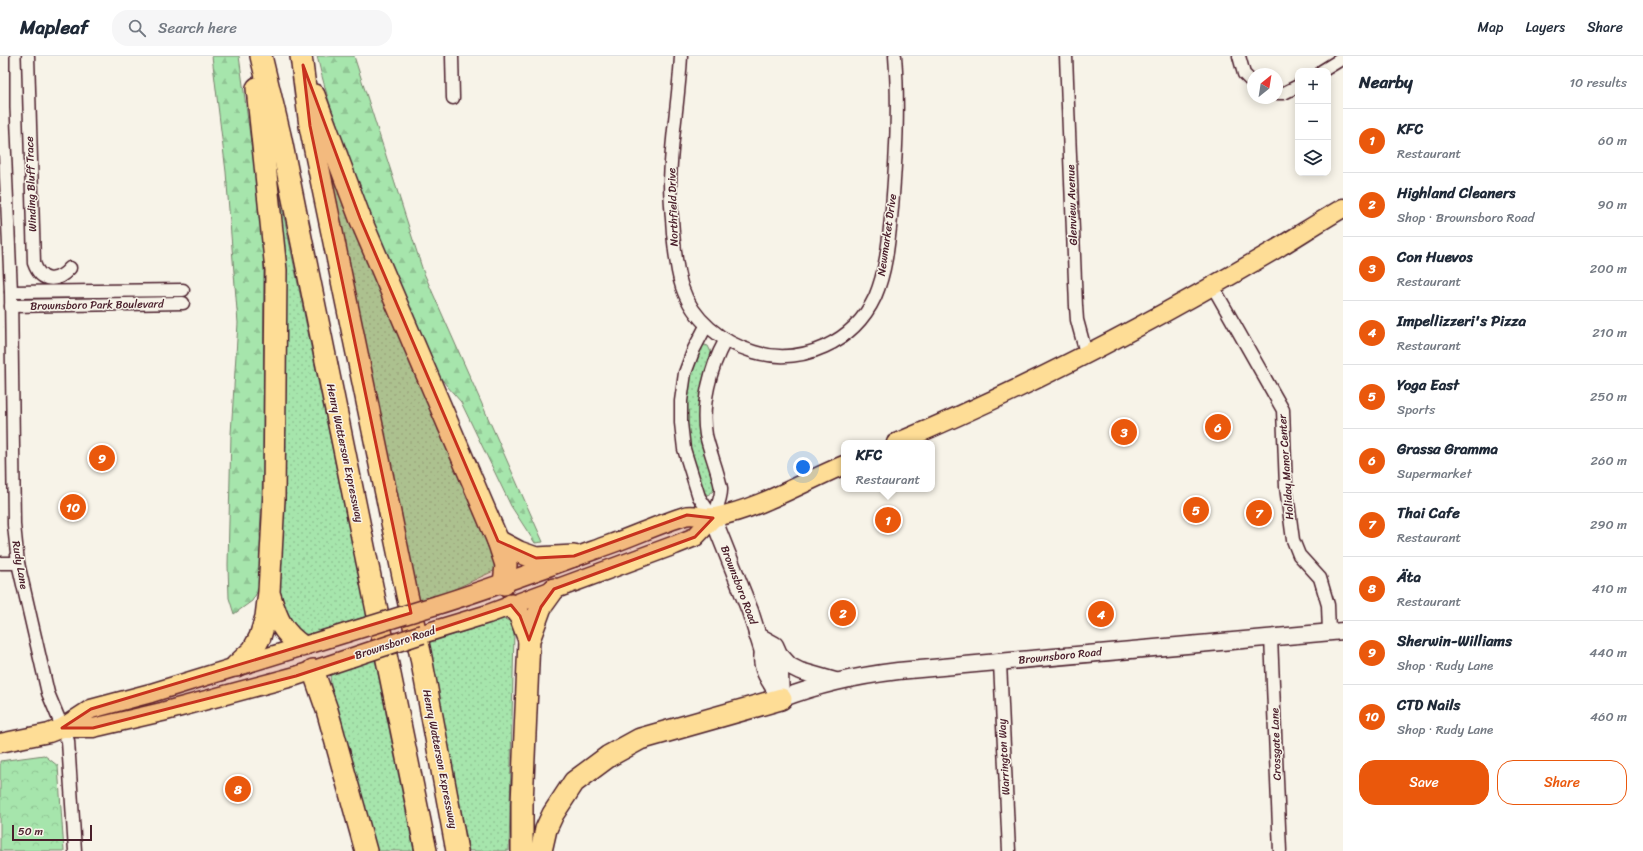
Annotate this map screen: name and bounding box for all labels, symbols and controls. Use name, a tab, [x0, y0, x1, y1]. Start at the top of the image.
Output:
search box	[112, 10, 392, 46]
text: Mapleaf	[20, 11, 88, 44]
text: Search here	[158, 15, 237, 41]
text: Map	[1478, 15, 1503, 40]
text: Layers	[1525, 15, 1565, 40]
text: Share	[1587, 15, 1623, 40]
icon: search	[126, 17, 148, 39]
text: Nearby	[1359, 67, 1413, 97]
north arrow	[1247, 68, 1283, 104]
map controls	[1295, 68, 1331, 176]
button: +	[1295, 68, 1331, 104]
text: 10 results	[1570, 71, 1627, 94]
button: −	[1295, 104, 1331, 140]
text: KFC	[1397, 116, 1423, 142]
text: 1	[1369, 129, 1375, 152]
text: 60 m	[1598, 129, 1627, 152]
street label: Winding Bluff Trace	[20, 136, 42, 232]
button: layers	[1295, 140, 1331, 176]
text: Restaurant	[1397, 142, 1461, 165]
street label: Glenview Avenue	[1061, 164, 1083, 246]
street label: Northfield Drive	[662, 167, 684, 247]
text: Highland Cleaners	[1397, 180, 1515, 206]
street label: Newmarket Drive	[872, 192, 902, 277]
text: 2	[1368, 193, 1376, 216]
text: 90 m	[1597, 193, 1627, 216]
text: Shop · Brownsboro Road	[1397, 206, 1534, 229]
text: Con Huevos	[1397, 244, 1473, 270]
text: 3	[1368, 257, 1376, 280]
text: 200 m	[1590, 257, 1627, 280]
text: Restaurant	[1397, 270, 1461, 293]
street label: Brownsboro Park Boulevard	[30, 294, 165, 316]
text: Impellizzeri's Pizza	[1397, 308, 1526, 334]
text: 4	[1368, 321, 1376, 344]
text: 210 m	[1592, 321, 1627, 344]
text: Restaurant	[1397, 334, 1461, 357]
text: Yoga East	[1397, 372, 1459, 398]
street label: Henry Watterson Expressway	[321, 382, 369, 524]
text: 5	[1368, 385, 1376, 408]
text: 250 m	[1590, 385, 1627, 408]
text: Sports	[1397, 398, 1435, 421]
pin: 6	[1205, 412, 1231, 442]
street label: Holiday Manor Center	[1273, 412, 1299, 520]
pin: 3	[1111, 417, 1137, 447]
text: Grassa Gramma	[1397, 436, 1498, 462]
popup	[841, 440, 935, 492]
text: KFC	[856, 442, 882, 468]
pin: 9	[89, 443, 115, 473]
text: 6	[1368, 449, 1376, 472]
text: 260 m	[1591, 449, 1627, 472]
your location	[793, 457, 813, 477]
text: Supermarket	[1397, 462, 1472, 485]
text: Restaurant	[856, 468, 920, 491]
pin: 10	[60, 492, 86, 522]
pin: 5	[1183, 495, 1209, 525]
pin: 7	[1246, 498, 1272, 528]
text: Thai Cafe	[1397, 500, 1460, 526]
pin: 1	[875, 505, 901, 535]
text: 7	[1368, 513, 1376, 536]
text: 290 m	[1590, 513, 1627, 536]
text: Restaurant	[1397, 526, 1461, 549]
street label: Rudy Lane	[6, 539, 34, 591]
street label: Brownsboro Road	[715, 543, 763, 629]
text: Äta	[1397, 564, 1421, 590]
text: 8	[1368, 577, 1376, 600]
text: 410 m	[1592, 577, 1627, 600]
text: Restaurant	[1397, 590, 1461, 613]
pin: 2	[830, 598, 856, 628]
pin: 4	[1088, 599, 1114, 629]
street label: Brownsboro Road	[352, 621, 439, 665]
text: Sherwin-Williams	[1397, 628, 1512, 654]
text: 9	[1368, 641, 1376, 664]
text: 440 m	[1589, 641, 1627, 664]
street label: Brownsboro Road	[1017, 642, 1104, 670]
text: Shop · Rudy Lane	[1397, 654, 1493, 677]
street label: Henry Watterson Expressway	[417, 688, 463, 831]
text: CTD Nails	[1397, 692, 1460, 718]
text: 10	[1365, 705, 1379, 728]
text: 460 m	[1590, 705, 1627, 728]
street label: Crossgate Lane	[1265, 707, 1287, 781]
street label: Warrington Way	[992, 718, 1015, 796]
text: Shop · Rudy Lane	[1397, 718, 1493, 741]
button: Save	[1359, 760, 1489, 805]
button: Share	[1497, 760, 1627, 805]
pin: 8	[225, 774, 251, 804]
text: 50 m	[18, 822, 43, 841]
scale bar	[12, 823, 92, 842]

